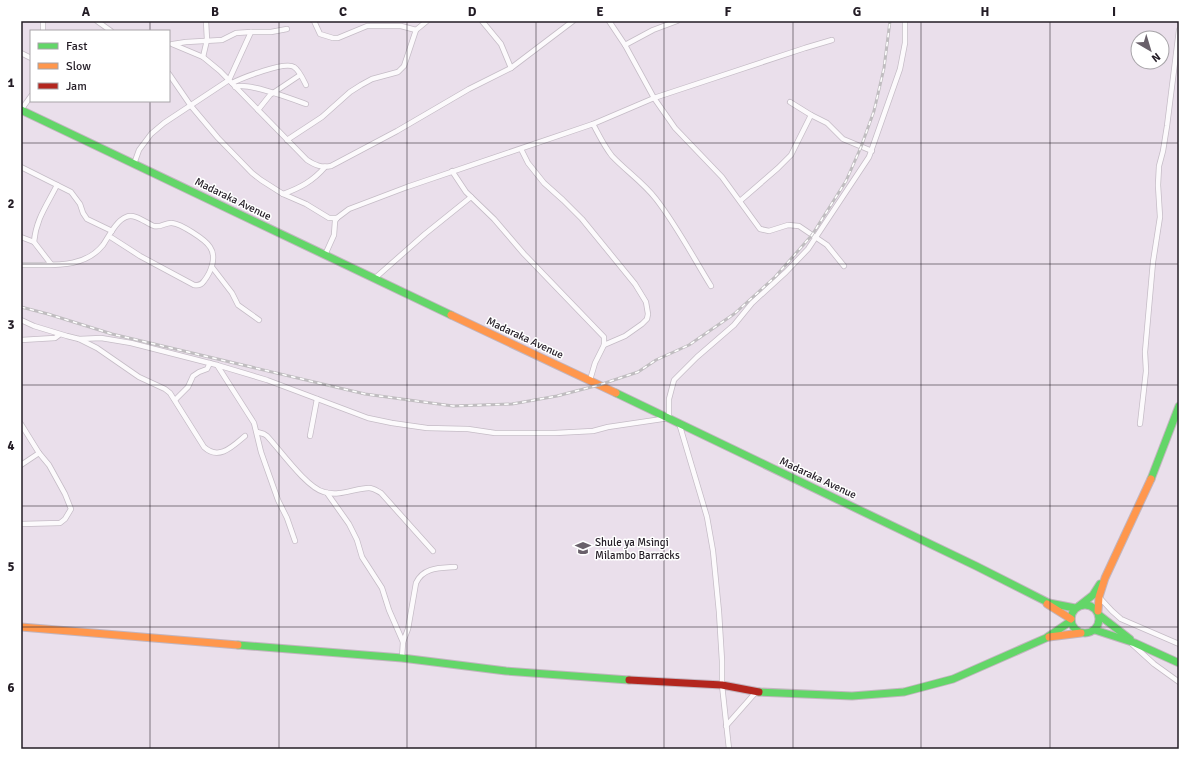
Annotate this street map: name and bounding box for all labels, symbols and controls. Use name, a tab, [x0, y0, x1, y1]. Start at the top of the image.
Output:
text: A	[82, 4, 91, 20]
text: B	[211, 4, 219, 20]
text: C	[339, 4, 347, 20]
text: D	[468, 4, 477, 20]
text: E	[596, 4, 604, 20]
text: F	[725, 4, 732, 20]
text: G	[853, 4, 861, 20]
text: H	[981, 4, 989, 20]
text: I	[1112, 4, 1116, 20]
legend	[30, 30, 170, 102]
north arrow	[1130, 30, 1170, 70]
text: Fast	[66, 39, 87, 54]
text: N	[1149, 50, 1163, 65]
text: Slow	[66, 59, 91, 74]
text: 1	[7, 75, 15, 91]
text: Jam	[66, 79, 87, 94]
street label: Madaraka Avenue	[193, 175, 273, 223]
text: 2	[7, 196, 15, 212]
street label: Madaraka Avenue	[485, 315, 565, 361]
text: 3	[7, 317, 15, 333]
text: 4	[7, 438, 15, 454]
street label: Madaraka Avenue	[778, 455, 858, 501]
place label: Shule ya Msingi Milambo Barracks	[595, 536, 680, 562]
school or university icon: Shule ya Msingi Milambo Barracks	[574, 539, 592, 557]
text: 5	[7, 559, 15, 575]
text: 6	[7, 680, 15, 696]

